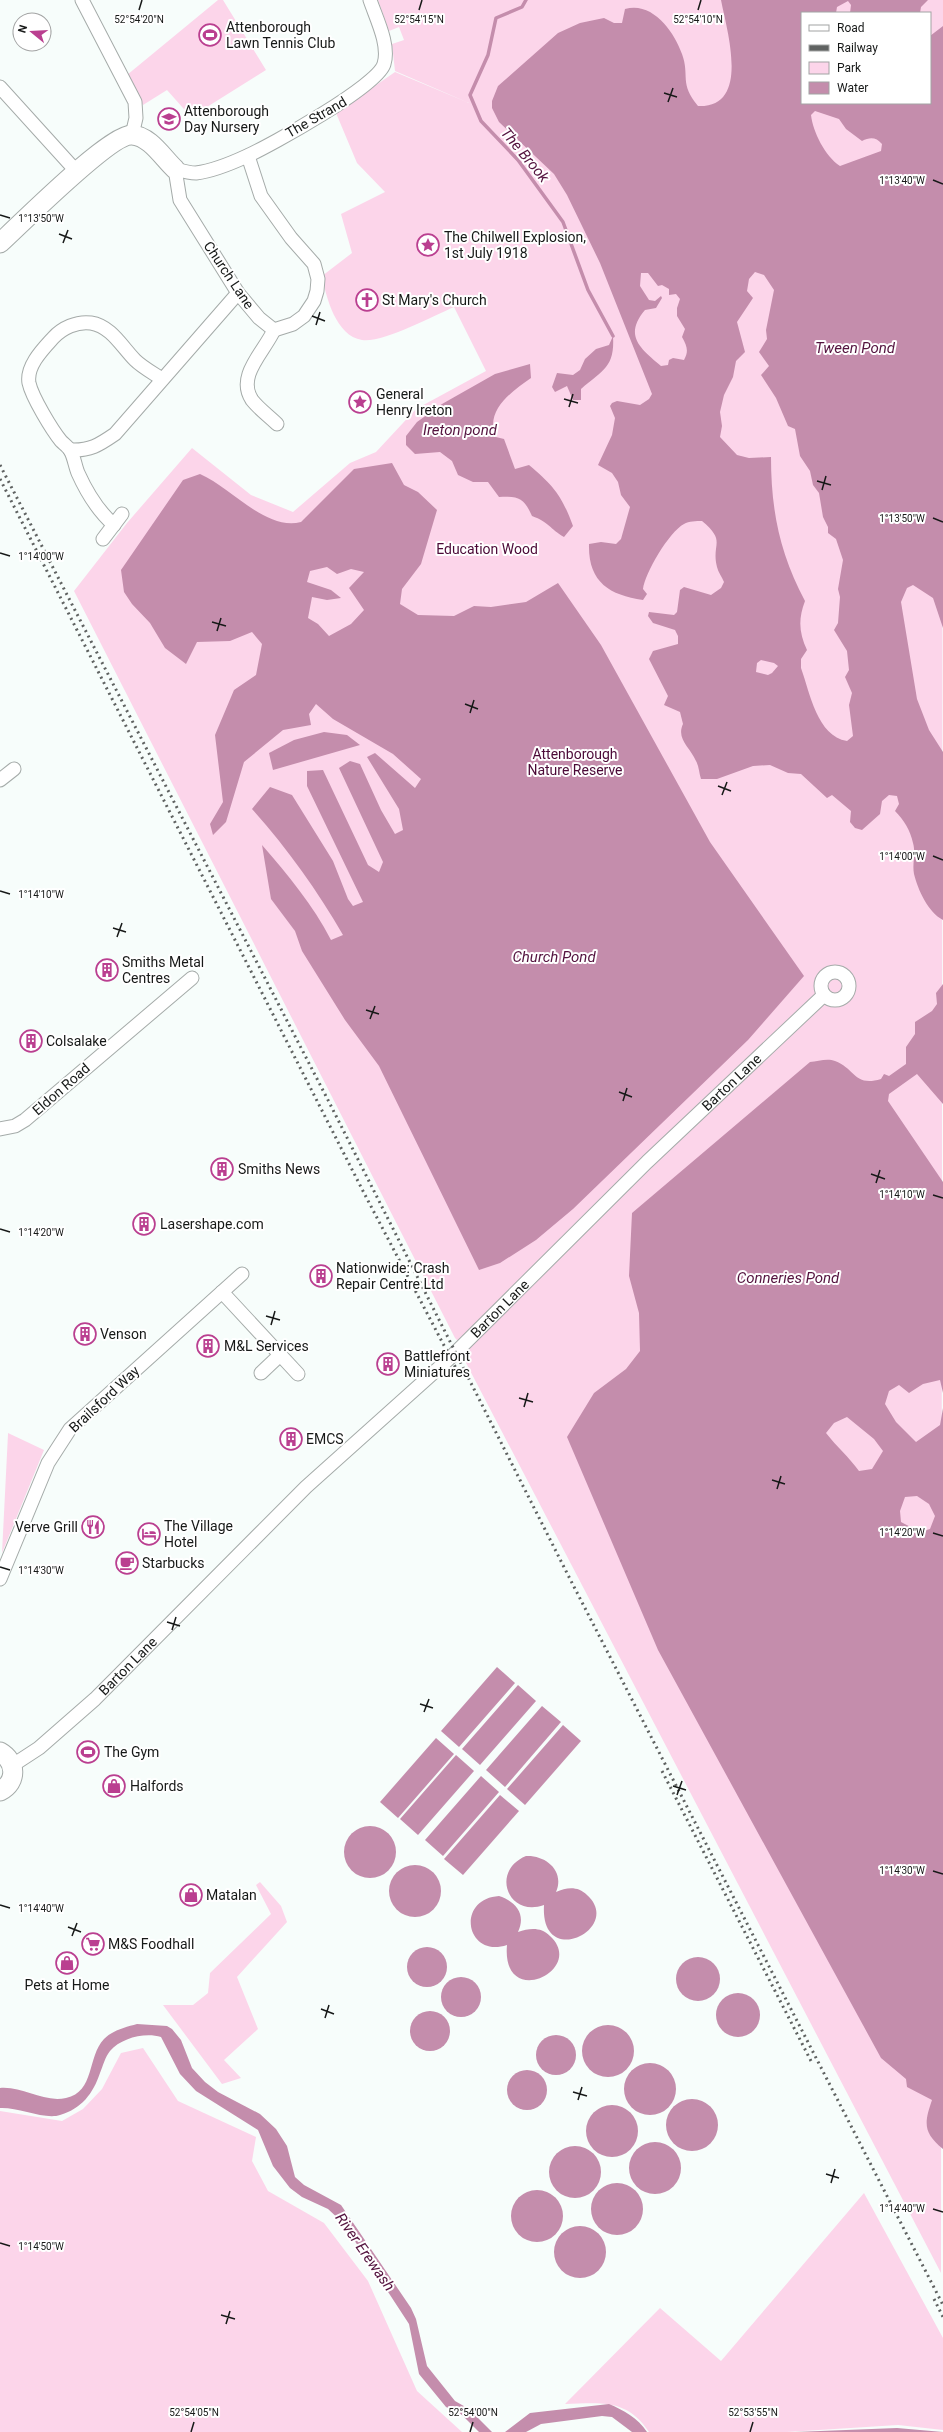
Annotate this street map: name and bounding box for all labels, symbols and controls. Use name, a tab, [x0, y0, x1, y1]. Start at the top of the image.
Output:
north arrow	[12, 12, 52, 52]
legend	[801, 12, 931, 104]
text: 52°54'20"N	[114, 14, 164, 25]
text: 52°54'15"N	[394, 14, 444, 25]
text: 52°54'10"N	[673, 14, 723, 25]
place label: Attenborough Lawn Tennis Club	[226, 19, 336, 51]
text: Road	[837, 21, 865, 35]
sports icon: Attenborough Lawn Tennis Club	[197, 22, 223, 48]
text: N	[16, 23, 30, 35]
text: Railway	[837, 41, 878, 55]
text: Park	[837, 61, 862, 75]
text: Water	[837, 81, 868, 95]
street label: The Strand	[283, 93, 349, 141]
place label: Attenborough Day Nursery	[184, 103, 269, 135]
school or university icon: Attenborough Day Nursery	[156, 106, 182, 132]
water label: The Brook	[497, 124, 553, 187]
text: 1°13'40"W	[879, 175, 925, 186]
text: 1°13'50"W	[18, 213, 64, 224]
place label: The Chilwell Explosion, 1st July 1918	[444, 229, 586, 261]
place icon: The Chilwell Explosion, 1st July 1918	[415, 232, 441, 258]
street label: Church Lane	[201, 238, 257, 312]
church icon: St Mary's Church	[354, 287, 380, 313]
place label: St Mary's Church	[382, 292, 487, 308]
water label: Tween Pond	[815, 339, 896, 357]
place label: General Henry Ireton	[376, 386, 452, 418]
place icon: General Henry Ireton	[347, 389, 373, 415]
water label: Ireton pond	[423, 421, 498, 439]
text: 1°13'50"W	[879, 513, 925, 524]
park label: Education Wood	[436, 541, 538, 557]
text: 1°14'00"W	[18, 551, 64, 562]
park label: Attenborough Nature Reserve	[527, 746, 623, 778]
text: 1°14'00"W	[879, 851, 925, 862]
text: 1°14'10"W	[18, 889, 64, 900]
water label: Church Pond	[512, 948, 596, 966]
place label: Smiths Metal Centres	[122, 954, 204, 986]
building icon: Smiths Metal Centres	[94, 957, 120, 983]
building icon: Colsalake	[18, 1028, 44, 1054]
place label: Colsalake	[46, 1033, 107, 1049]
street label: Barton Lane	[699, 1051, 764, 1114]
street label: Eldon Road	[29, 1060, 93, 1118]
building icon: Smiths News	[209, 1156, 235, 1182]
place label: Smiths News	[238, 1161, 320, 1177]
text: 1°14'10"W	[879, 1189, 925, 1200]
building icon: Lasershape.com	[131, 1211, 157, 1237]
place label: Lasershape.com	[160, 1216, 264, 1232]
text: 1°14'20"W	[18, 1227, 64, 1238]
place label: Nationwide: Crash Repair Centre Ltd	[336, 1260, 450, 1292]
building icon: Nationwide: Crash Repair Centre Ltd	[308, 1263, 334, 1289]
water label: Conneries Pond	[737, 1269, 840, 1287]
street label: Barton Lane	[467, 1276, 532, 1341]
building icon: Venson	[72, 1321, 98, 1347]
place label: Venson	[100, 1326, 147, 1342]
building icon: M&L Services	[195, 1333, 221, 1359]
place label: M&L Services	[224, 1338, 309, 1354]
place label: Battlefront Miniatures	[404, 1348, 471, 1380]
building icon: Battlefront Miniatures	[375, 1351, 401, 1377]
street label: Brailsford Way	[66, 1362, 143, 1436]
building icon: EMCS	[278, 1426, 304, 1452]
place label: EMCS	[306, 1431, 344, 1447]
restaurant icon: Verve Grill	[80, 1514, 106, 1540]
place label: The Village Hotel	[164, 1518, 233, 1550]
place label: Verve Grill	[15, 1519, 78, 1535]
hotel icon: The Village Hotel	[136, 1521, 162, 1547]
text: 1°14'20"W	[879, 1527, 925, 1538]
cafe icon: Starbucks	[114, 1550, 140, 1576]
place label: Starbucks	[142, 1555, 204, 1571]
text: 1°14'30"W	[18, 1565, 64, 1576]
street label: Barton Lane	[96, 1634, 160, 1698]
sports icon: The Gym	[75, 1739, 101, 1765]
place label: The Gym	[104, 1744, 159, 1760]
shop icon: Halfords	[101, 1773, 127, 1799]
place label: Halfords	[130, 1778, 184, 1794]
text: 1°14'30"W	[879, 1865, 925, 1876]
shop icon: Matalan	[178, 1882, 204, 1908]
place label: Matalan	[206, 1887, 257, 1903]
text: 1°14'40"W	[18, 1903, 64, 1914]
supermarket icon: M&S Foodhall	[80, 1931, 106, 1957]
place label: M&S Foodhall	[108, 1936, 194, 1952]
shop icon: Pets at Home	[54, 1950, 80, 1976]
place label: Pets at Home	[25, 1977, 109, 1993]
text: 1°14'40"W	[879, 2203, 925, 2214]
water label: River Erewash	[332, 2210, 398, 2294]
text: 1°14'50"W	[18, 2241, 64, 2252]
text: 52°54'05"N	[169, 2407, 219, 2418]
text: 52°54'00"N	[448, 2407, 498, 2418]
text: 52°53'55"N	[728, 2407, 778, 2418]

